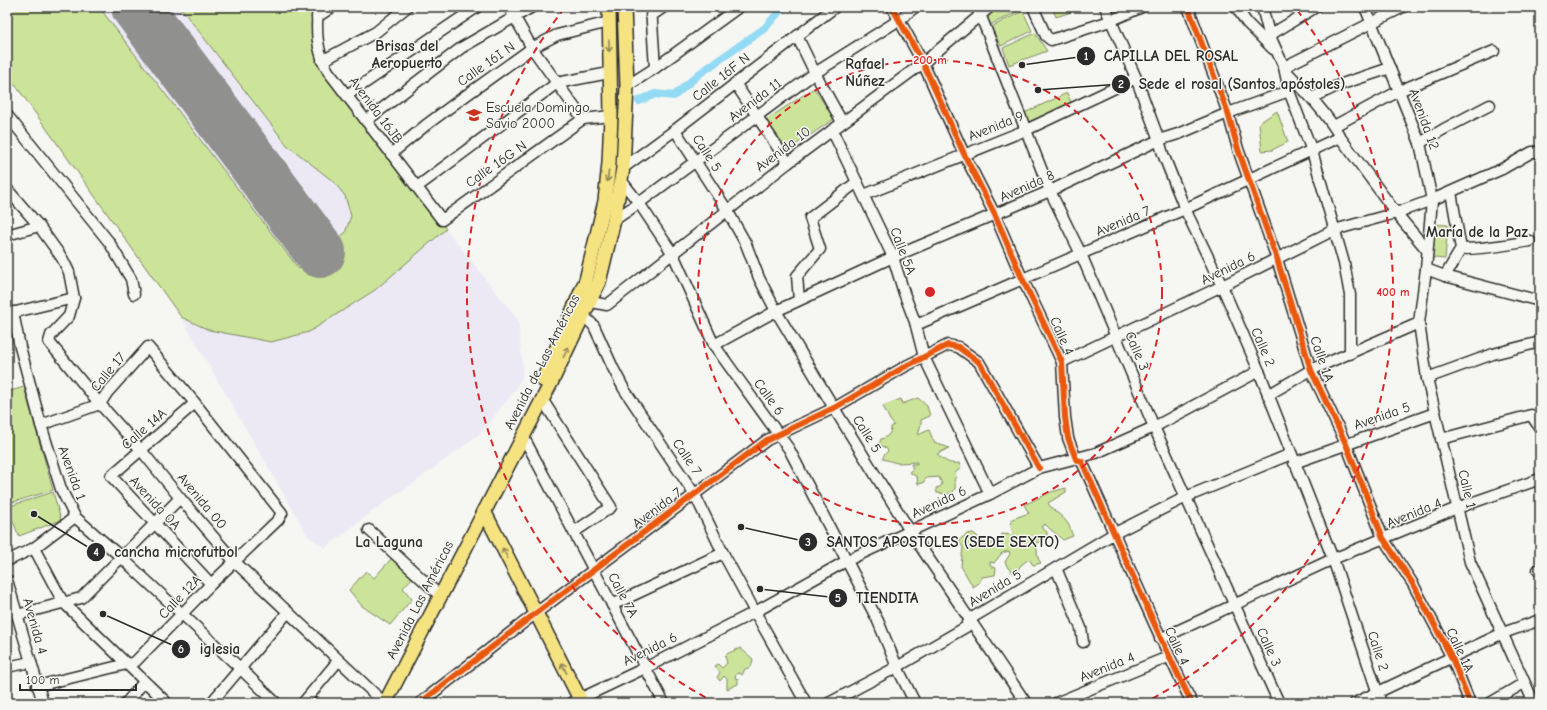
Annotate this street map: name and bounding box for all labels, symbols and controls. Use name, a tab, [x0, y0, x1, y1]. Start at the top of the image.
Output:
district label: Brisas del Aeropuerto	[372, 37, 443, 72]
street label: Calle 16I N	[454, 38, 518, 90]
one-way arrow	[605, 39, 613, 52]
callout: CAPILLA DEL ROSAL	[1076, 43, 1246, 70]
text: CAPILLA DEL ROSAL	[1104, 47, 1239, 65]
street label: Calle 16F N	[689, 49, 753, 105]
text: 1	[1084, 49, 1089, 63]
text: 200 m	[913, 53, 947, 67]
district label: Rafael Núñez	[845, 55, 885, 90]
callout: Sede el rosal (Santos apóstoles)	[1111, 70, 1354, 97]
street label: Avenida 16JB	[345, 73, 407, 147]
street label: Avenida 11	[725, 75, 785, 125]
text: Sede el rosal (Santos apóstoles)	[1139, 75, 1345, 93]
text: 2	[1118, 77, 1124, 91]
street label: Avenida 12	[1405, 86, 1443, 152]
place label: Escuela Domingo Savio 2000	[486, 99, 590, 132]
school or university icon: Escuela Domingo Savio 2000	[465, 106, 483, 124]
street label: Avenida 9	[966, 107, 1026, 145]
street label: Avenida 10	[752, 123, 814, 175]
street label: Calle 5	[689, 131, 725, 175]
street label: Calle 16G N	[462, 137, 530, 191]
street label: Avenida 8	[997, 166, 1057, 206]
one-way arrow	[604, 169, 612, 182]
street label: Avenida 7	[1093, 202, 1153, 240]
district label: María de la Paz	[1426, 223, 1528, 241]
street label: Calle 5A	[886, 225, 920, 277]
street label: Avenida 6	[1198, 248, 1258, 288]
centre of rings	[923, 285, 937, 299]
text: 400 m	[1376, 285, 1410, 299]
street label: Avenida de Las Américas	[500, 291, 584, 433]
street label: Calle 4	[1046, 314, 1078, 358]
street label: Calle 2	[1247, 325, 1279, 369]
street label: Calle 3	[1121, 329, 1153, 373]
street label: Calle 1A	[1306, 334, 1338, 384]
one-way arrow	[563, 347, 570, 359]
street label: Calle 17	[87, 349, 129, 395]
street label: Calle 6	[750, 375, 788, 419]
street label: Avenida 5	[1352, 398, 1412, 434]
street label: Calle 14A	[118, 405, 170, 453]
street label: Calle 5	[849, 412, 885, 456]
street label: Calle 7	[669, 436, 706, 479]
street label: Avenida 1	[54, 444, 90, 502]
street label: Calle 1	[1454, 468, 1480, 510]
street label: Avenida 00	[174, 469, 230, 533]
street label: Avenida 0A	[126, 472, 184, 534]
street label: Avenida 6	[909, 482, 969, 522]
street label: Avenida 7	[629, 484, 685, 532]
street label: Avenida 4	[1384, 494, 1444, 532]
callout: SANTOS APOSTOLES (SEDE SEXTO)	[798, 529, 1067, 556]
district label: La Laguna	[355, 533, 423, 551]
text: SANTOS APOSTOLES (SEDE SEXTO)	[827, 533, 1059, 551]
text: 3	[805, 535, 811, 549]
street label: Avenida Las Américas	[383, 538, 457, 662]
callout: cancha microfutbol	[86, 539, 246, 566]
text: cancha microfutbol	[114, 543, 238, 561]
text: 4	[93, 545, 99, 559]
one-way arrow	[501, 547, 508, 559]
street label: Avenida 5	[966, 566, 1024, 610]
street label: Calle 7A	[604, 570, 642, 620]
street label: Calle 12A	[155, 571, 205, 623]
callout: TIENDITA	[828, 584, 926, 611]
text: TIENDITA	[856, 589, 919, 607]
text: 5	[835, 591, 841, 605]
street label: Avenida 4	[19, 596, 51, 656]
street label: Calle 4	[1161, 624, 1193, 668]
street label: Calle 3	[1253, 625, 1285, 669]
street label: Calle 1A	[1442, 625, 1478, 675]
street label: Avenida 6	[620, 629, 680, 669]
street label: Calle 2	[1364, 629, 1392, 673]
callout: iglesia	[171, 635, 248, 662]
text: iglesia	[200, 640, 240, 658]
text: 6	[178, 642, 184, 656]
street label: Avenida 4	[1077, 648, 1137, 686]
one-way arrow	[560, 663, 568, 675]
scale bar	[20, 666, 136, 692]
text: 100 m	[26, 673, 59, 687]

